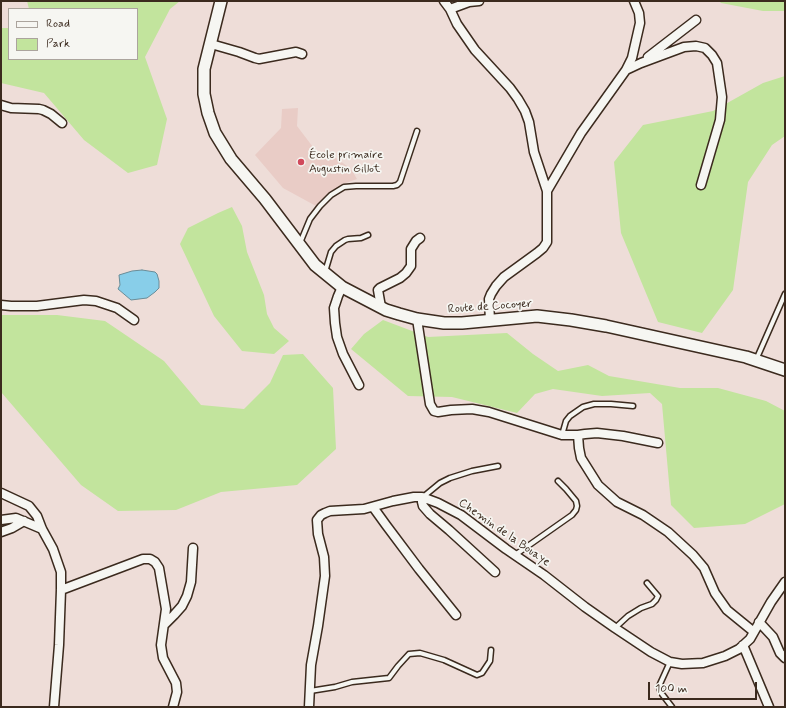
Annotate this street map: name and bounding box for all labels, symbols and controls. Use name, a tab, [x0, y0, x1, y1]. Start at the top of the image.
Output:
legend	[8, 8, 138, 60]
text: Road	[46, 16, 70, 32]
text: Park	[46, 36, 70, 52]
place label: École primaire Augustin Gillot	[309, 148, 383, 176]
marker: École primaire Augustin Gillot	[296, 157, 306, 167]
street label: Route de Cocoyer	[447, 297, 533, 317]
street label: Chemin de la Bouaye	[455, 496, 553, 570]
scale bar	[650, 674, 759, 700]
text: 100 m	[655, 681, 687, 697]

